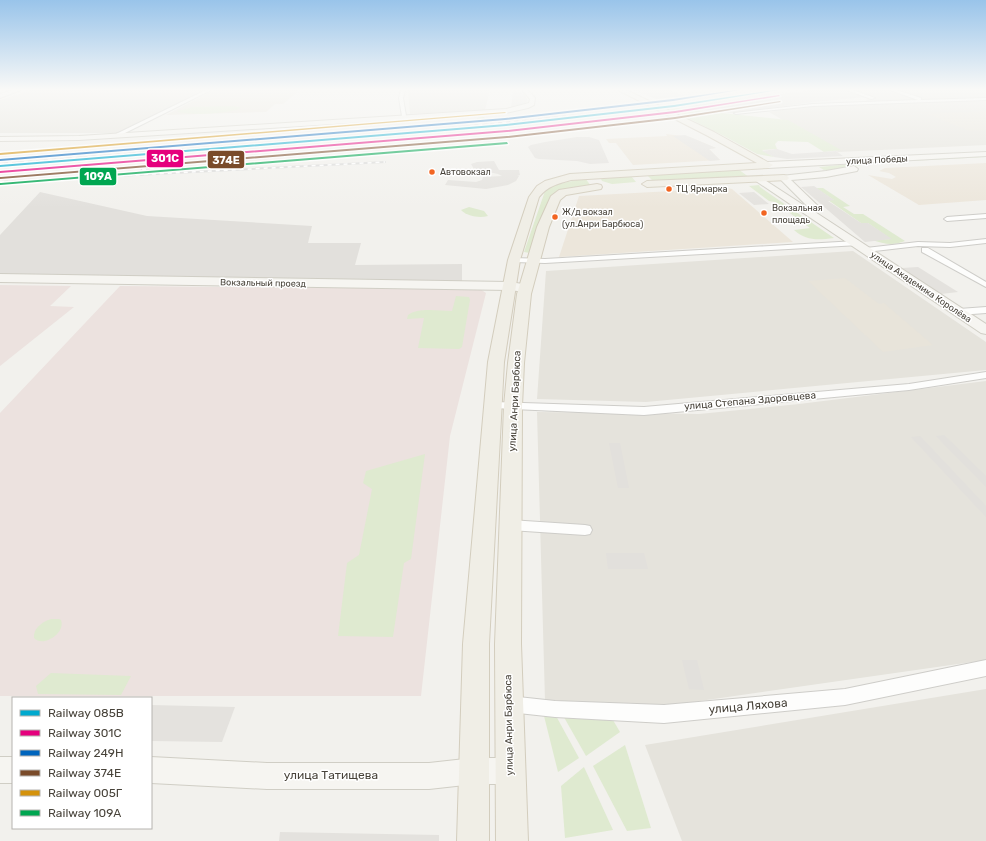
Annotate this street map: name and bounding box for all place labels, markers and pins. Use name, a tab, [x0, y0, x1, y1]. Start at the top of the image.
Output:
marker: Автовокзал	[427, 167, 437, 177]
place label: Автовокзал	[440, 167, 491, 177]
marker: ТЦ Ярмарка	[664, 184, 674, 194]
place label: ТЦ Ярмарка	[676, 184, 728, 194]
place label: Вокзальная площадь	[772, 203, 823, 225]
place label: Ж/д вокзал (ул.Анри Барбюса)	[562, 207, 643, 229]
marker: Вокзальная площадь	[759, 208, 769, 218]
marker: Ж/д вокзал (ул.Анри Барбюса)	[550, 212, 560, 222]

